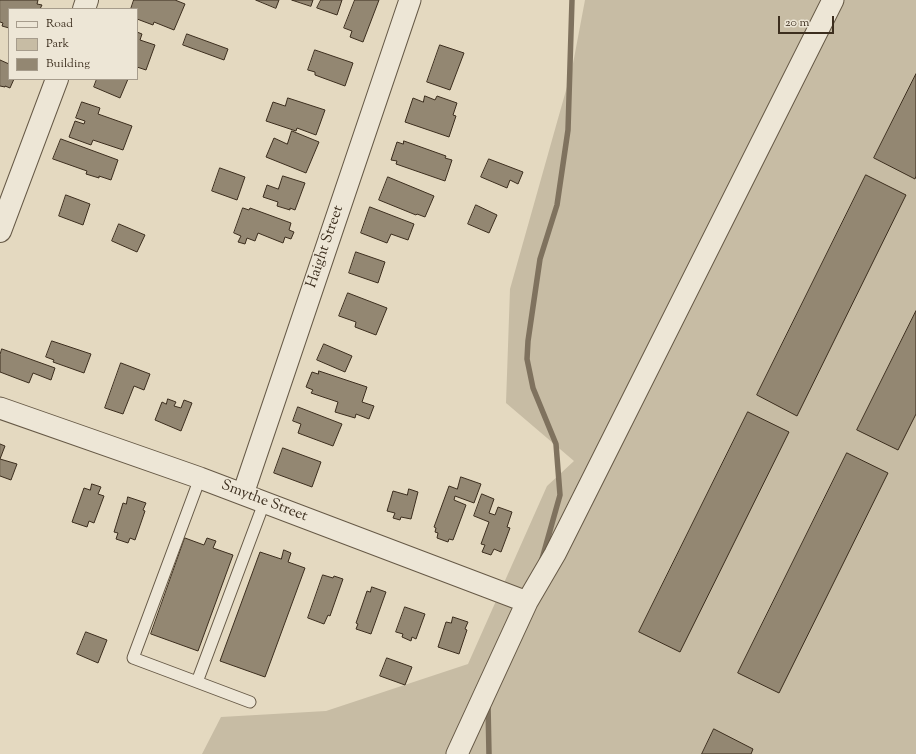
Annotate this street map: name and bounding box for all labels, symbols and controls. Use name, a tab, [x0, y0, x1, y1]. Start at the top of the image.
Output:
legend	[8, 8, 138, 80]
scale bar	[780, 8, 836, 34]
text: 20 m	[785, 14, 809, 32]
text: Road	[46, 15, 73, 33]
text: Park	[46, 35, 69, 53]
text: Building	[46, 55, 90, 73]
street label: Haight Street	[303, 203, 349, 291]
street label: Smythe Street	[218, 477, 310, 527]

